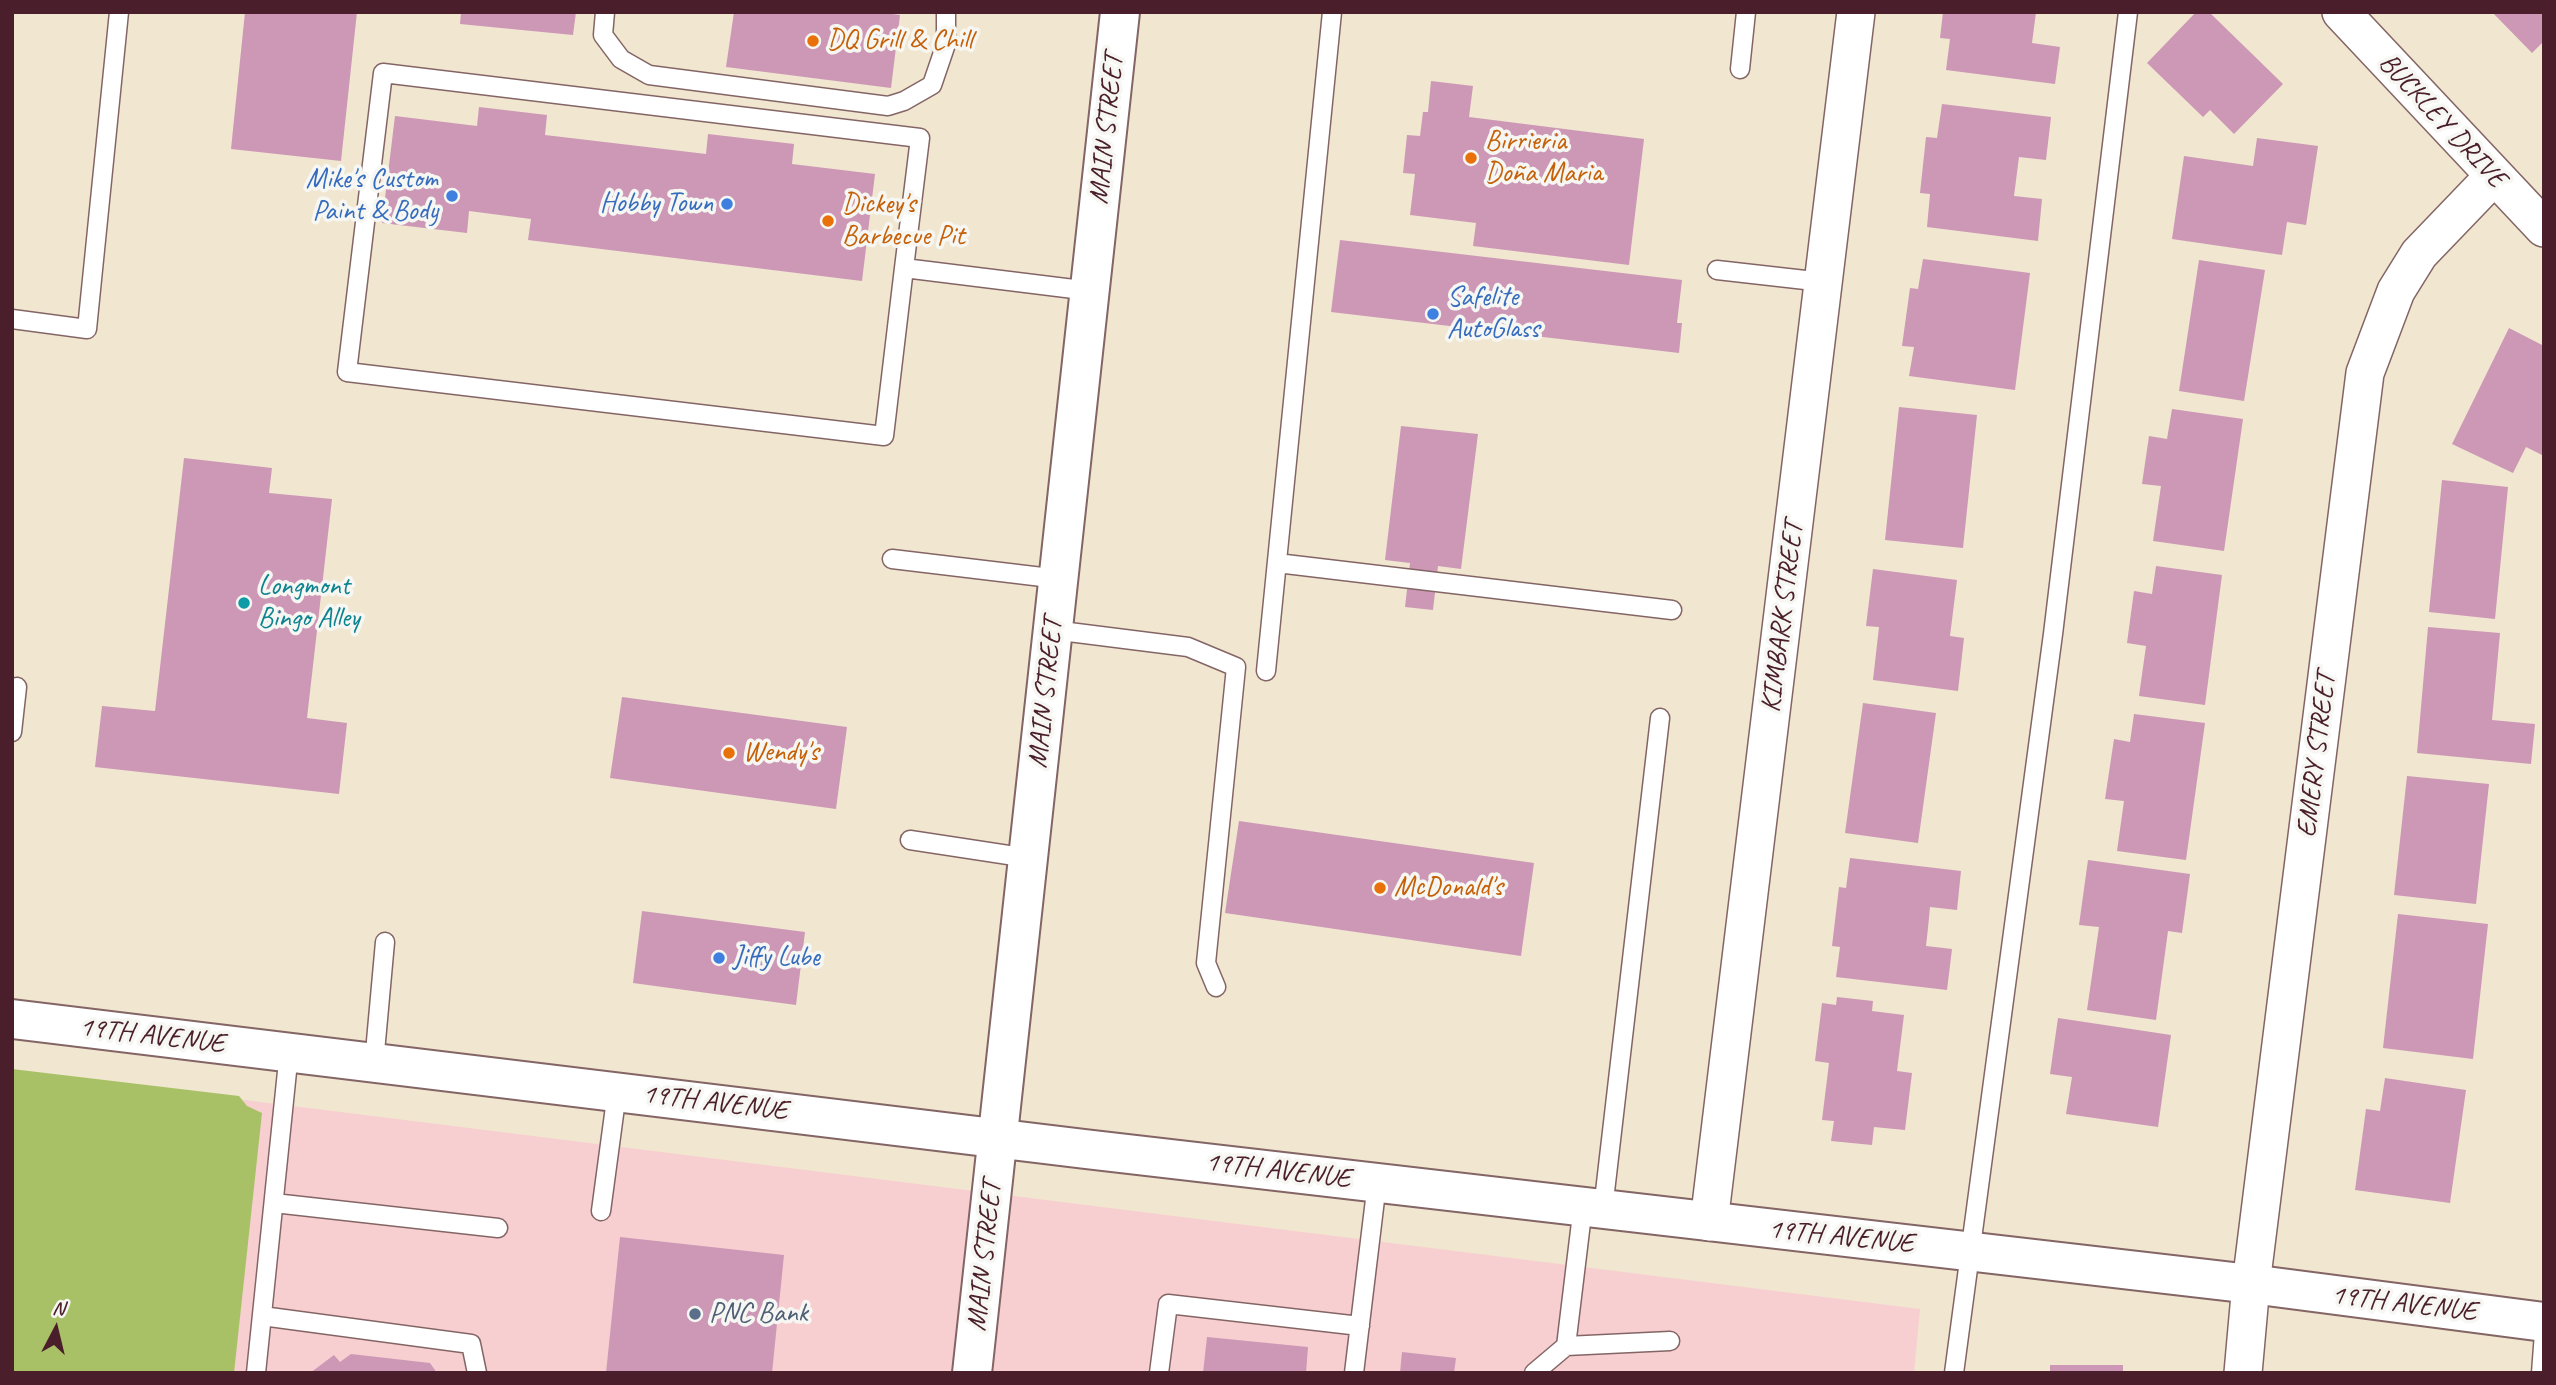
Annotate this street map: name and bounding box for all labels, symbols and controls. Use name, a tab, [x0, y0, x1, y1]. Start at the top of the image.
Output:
place label: DQ Grill & Chill	[827, 24, 972, 58]
marker: DQ Grill & Chill	[805, 33, 821, 49]
street label: BUCKLEY DRIVE	[2371, 47, 2513, 195]
street label: MAIN STREET	[1082, 52, 1132, 206]
place label: Birrieria Doña Maria	[1485, 125, 1602, 191]
marker: Birrieria Doña Maria	[1463, 150, 1479, 166]
place label: Mike's Custom Paint & Body	[306, 163, 438, 229]
place label: Hobby Town	[600, 187, 713, 221]
marker: Mike's Custom Paint & Body	[444, 188, 460, 204]
place label: Dickey's Barbecue Pit	[842, 188, 965, 254]
marker: Hobby Town	[719, 196, 735, 212]
marker: Dickey's Barbecue Pit	[820, 213, 836, 229]
place label: Safelite AutoGlass	[1447, 281, 1539, 347]
marker: Safelite AutoGlass	[1425, 306, 1441, 322]
street label: KIMBARK STREET	[1755, 520, 1811, 714]
place label: Longmont Bingo Alley	[258, 570, 359, 636]
marker: Longmont Bingo Alley	[236, 595, 252, 611]
street label: MAIN STREET	[1021, 616, 1071, 770]
street label: EMERY STREET	[2290, 671, 2344, 839]
place label: Wendy's	[743, 736, 819, 770]
marker: Wendy's	[721, 745, 737, 761]
place label: McDonald's	[1394, 871, 1503, 905]
marker: McDonald's	[1372, 880, 1388, 896]
place label: Jiffy Lube	[733, 941, 820, 975]
marker: Jiffy Lube	[711, 950, 727, 966]
street label: 19TH AVENUE	[78, 1010, 226, 1062]
street label: 19TH AVENUE	[641, 1077, 789, 1129]
street label: 19TH AVENUE	[1204, 1145, 1352, 1197]
street label: MAIN STREET	[960, 1179, 1010, 1333]
street label: 19TH AVENUE	[1767, 1213, 1915, 1261]
street label: 19TH AVENUE	[2330, 1278, 2478, 1330]
north arrow	[21, 1294, 91, 1364]
text: N	[51, 1296, 66, 1321]
place label: PNC Bank	[709, 1297, 808, 1331]
marker: PNC Bank	[687, 1306, 703, 1322]

